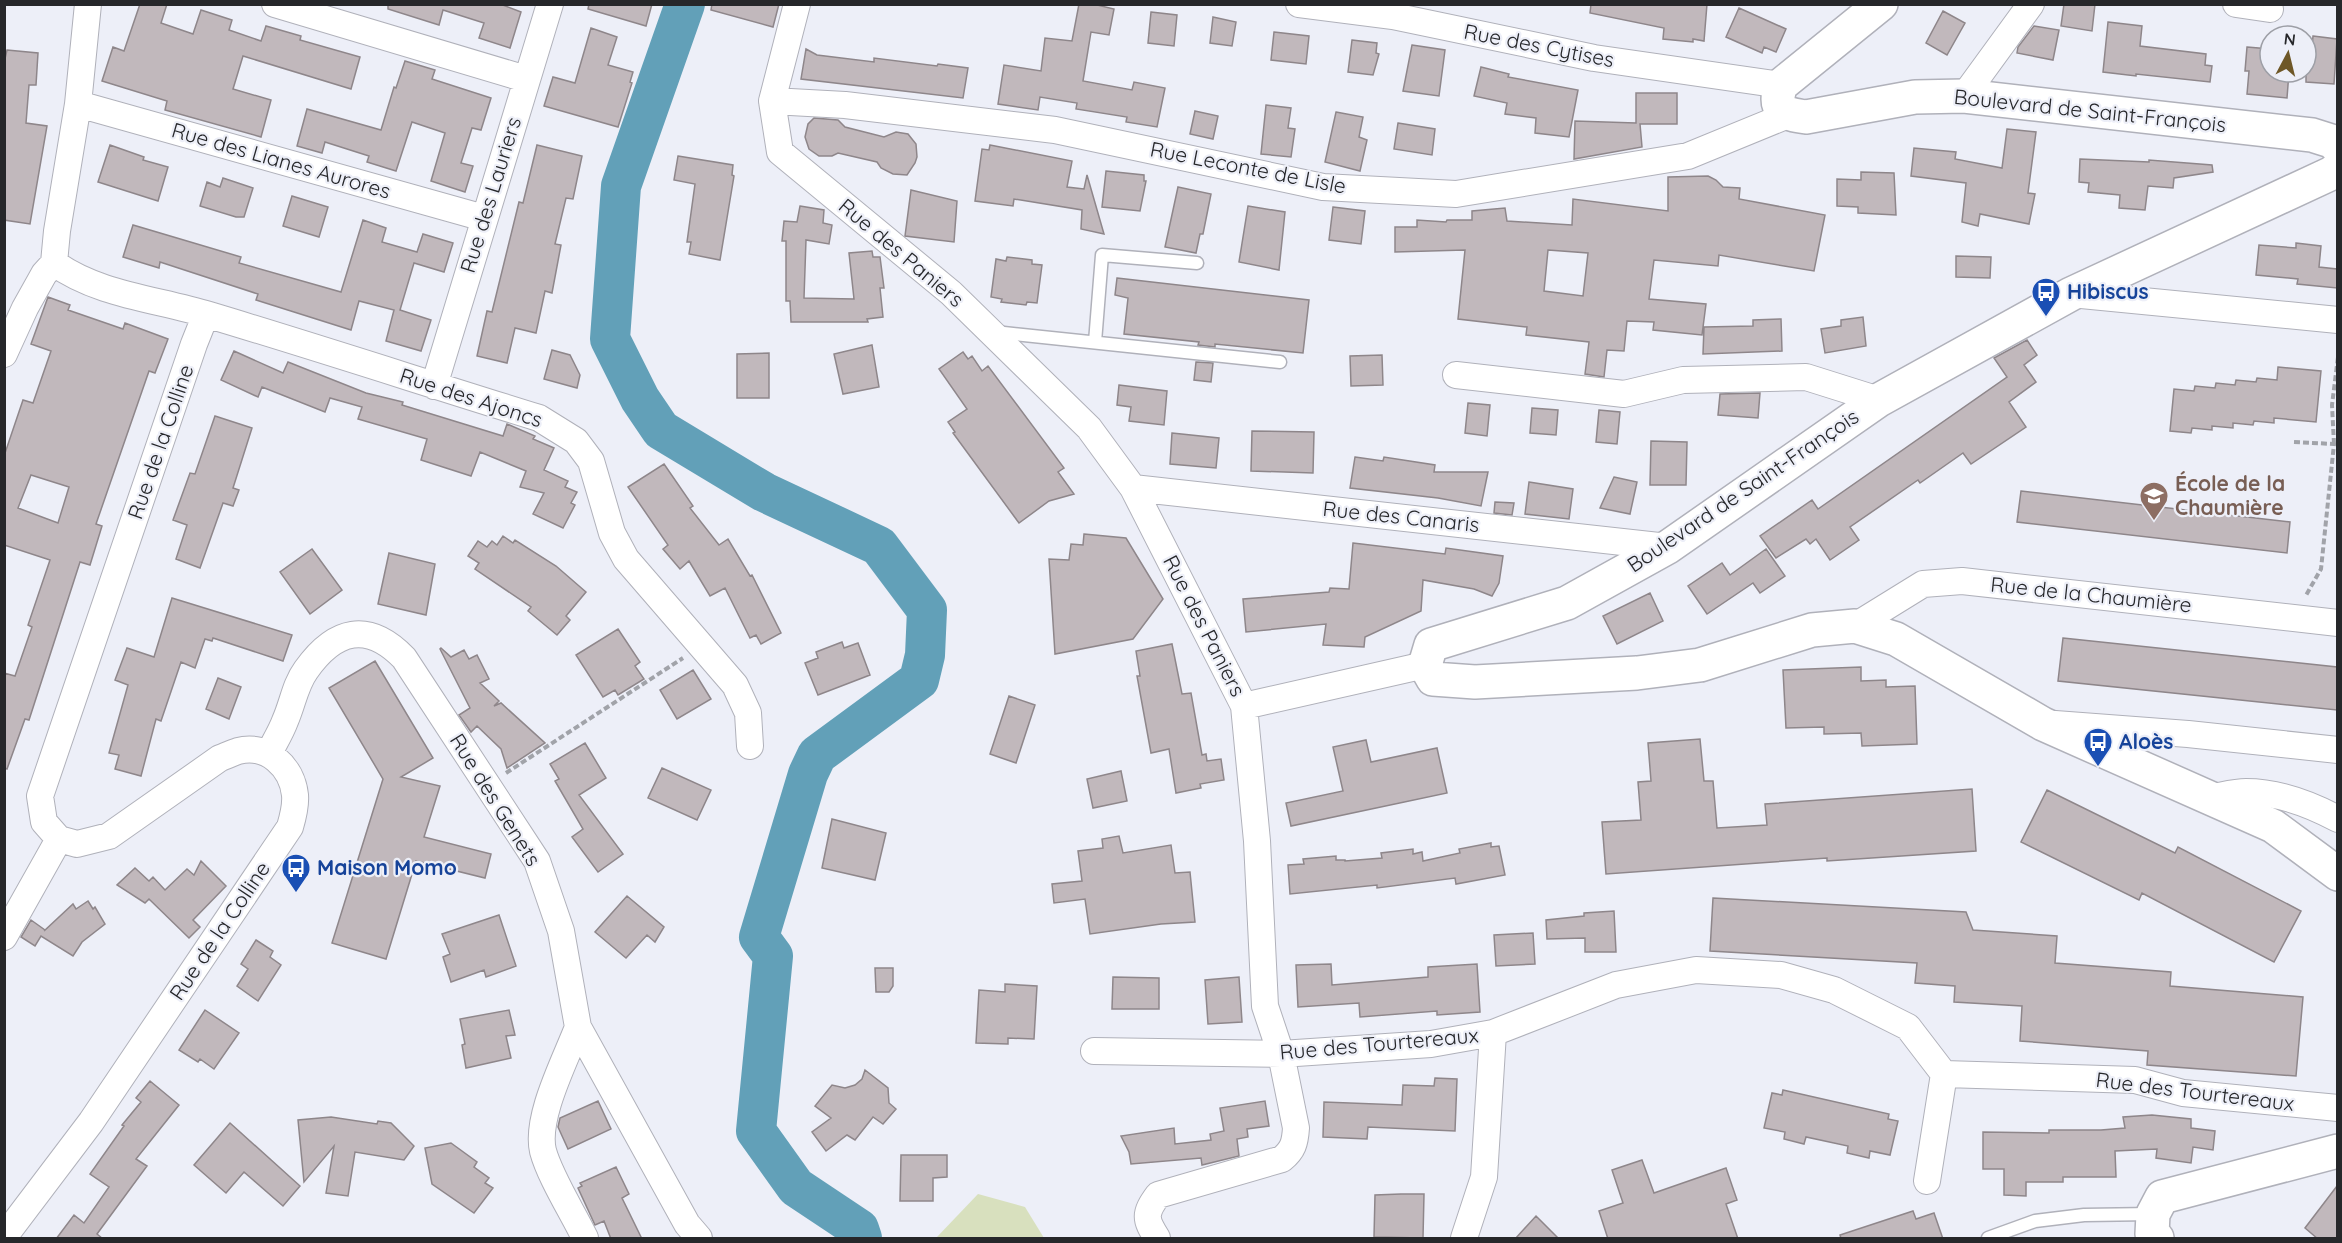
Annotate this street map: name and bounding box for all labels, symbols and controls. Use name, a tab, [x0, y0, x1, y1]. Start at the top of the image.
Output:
street label: Rue des Cytises	[1462, 18, 1616, 72]
north arrow	[2258, 24, 2318, 84]
text: N	[2283, 28, 2297, 50]
street label: Boulevard de Saint-François	[1953, 83, 2228, 137]
street label: Rue des Lauriers	[454, 114, 526, 276]
street label: Rue des Lianes Aurores	[169, 116, 394, 204]
street label: Rue Leconte de Lisle	[1148, 135, 1348, 199]
street label: Rue des Paniers	[834, 192, 969, 312]
bus stop icon: Hibiscus	[2030, 276, 2062, 318]
place label: Hibiscus	[2067, 278, 2149, 304]
street label: Rue de la Colline	[121, 361, 199, 522]
street label: Rue des Ajoncs	[397, 362, 546, 432]
street label: Boulevard de Saint-François	[1622, 403, 1863, 577]
place label: École de la Chaumière	[2175, 470, 2285, 520]
school or university icon: École de la Chaumière	[2138, 480, 2170, 522]
street label: Rue des Canaris	[1322, 495, 1481, 537]
street label: Rue des Paniers	[1158, 551, 1252, 701]
street label: Rue de la Chaumière	[1989, 571, 2193, 617]
bus stop icon: Aloès	[2082, 726, 2114, 768]
street label: Rue des Genets	[445, 728, 547, 871]
place label: Aloès	[2119, 728, 2174, 754]
bus stop icon: Maison Momo	[280, 852, 312, 894]
place label: Maison Momo	[317, 854, 457, 880]
street label: Rue de la Colline	[163, 856, 275, 1005]
street label: Rue des Tourtereaux	[1278, 1021, 1479, 1065]
street label: Rue des Tourtereaux	[2095, 1066, 2296, 1116]

